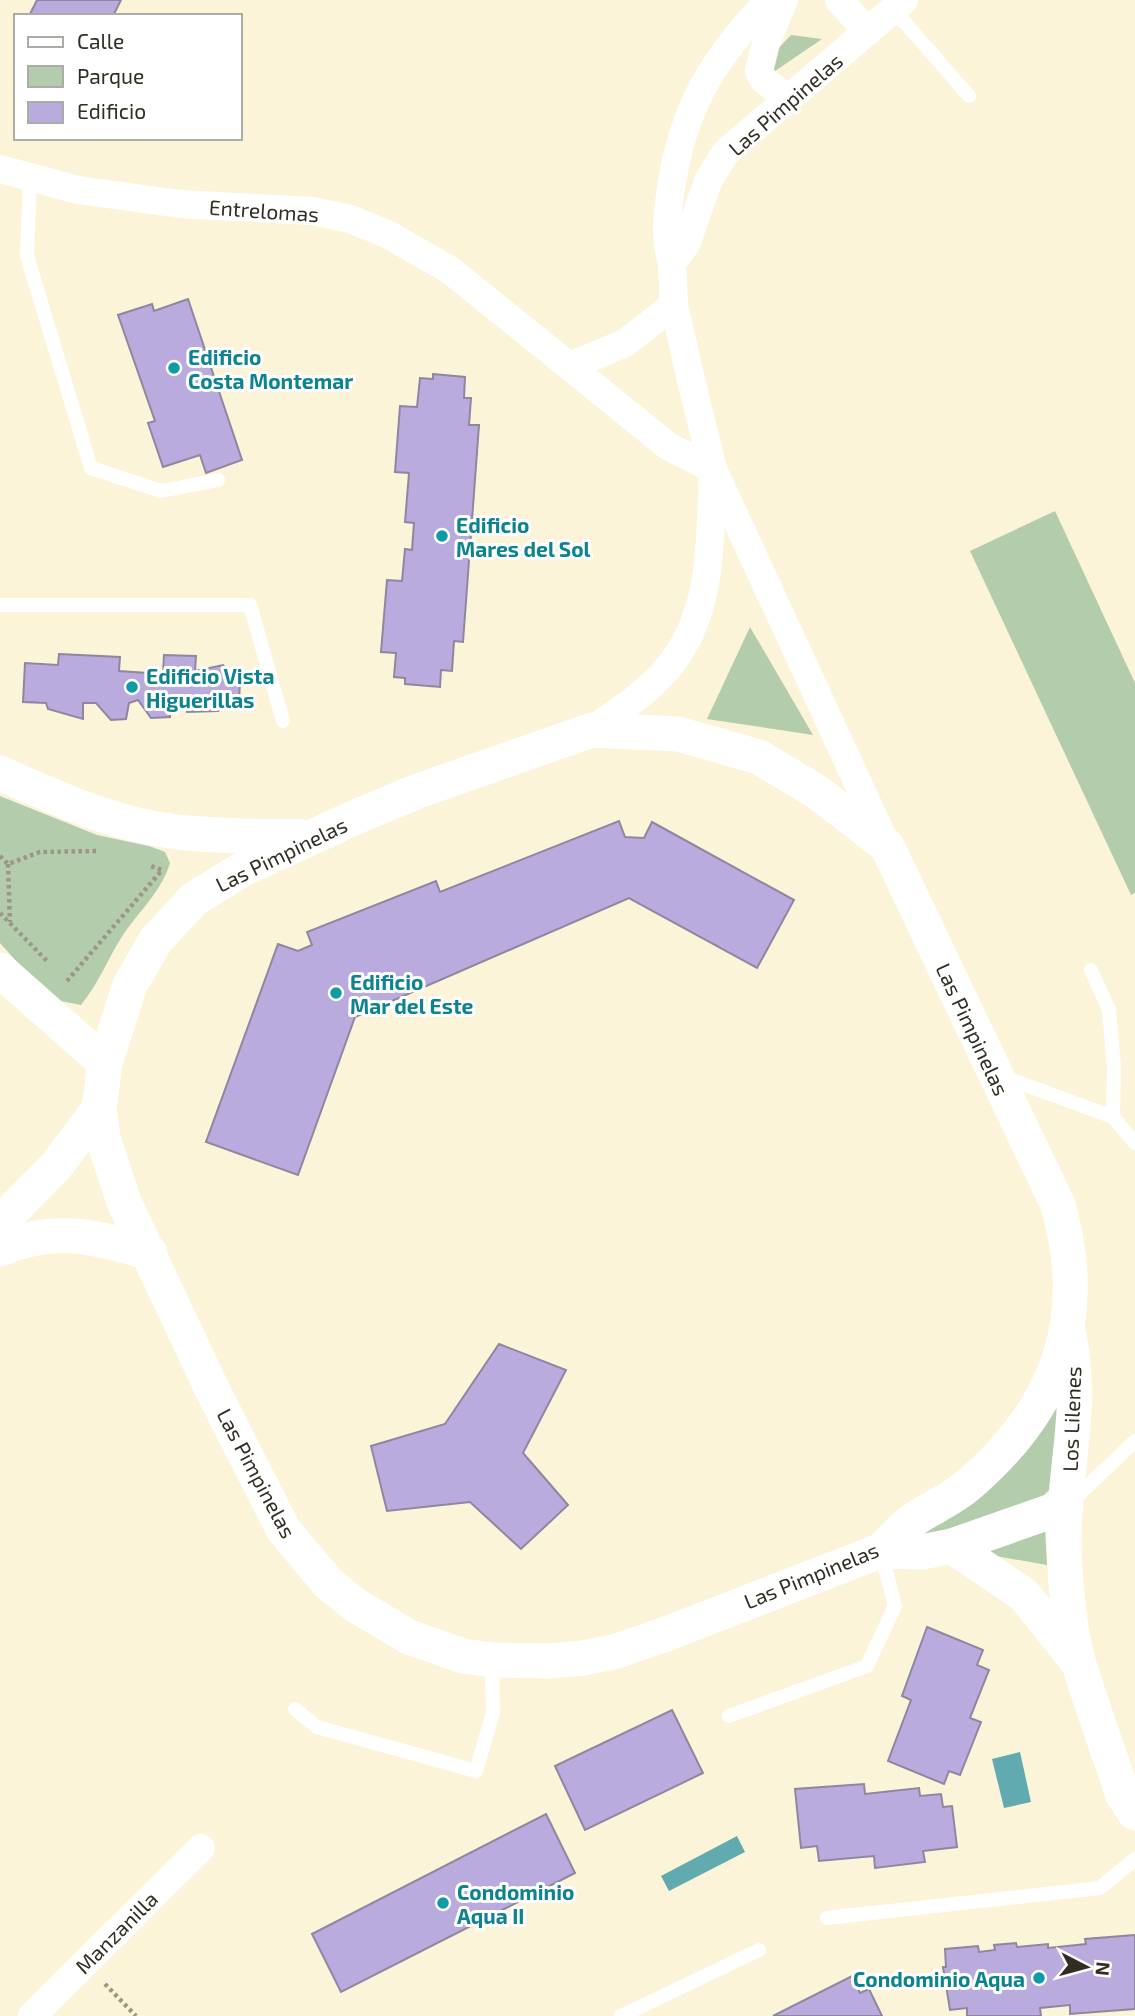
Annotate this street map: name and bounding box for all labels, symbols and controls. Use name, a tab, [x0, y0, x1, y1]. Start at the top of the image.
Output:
legend	[14, 14, 242, 140]
text: Calle	[77, 28, 124, 53]
street label: Las Pimpinelas	[723, 48, 847, 160]
text: Parque	[77, 63, 144, 88]
text: Edificio	[77, 98, 146, 123]
street label: Entrelomas	[208, 194, 320, 226]
place label: Edificio Costa Montemar	[188, 344, 353, 393]
marker: Edificio Costa Montemar	[166, 360, 182, 376]
place label: Edificio Mares del Sol	[456, 512, 591, 561]
marker: Edificio Mares del Sol	[434, 528, 450, 544]
place label: Edificio Vista Higuerillas	[146, 663, 274, 712]
marker: Edificio Vista Higuerillas	[124, 679, 140, 695]
street label: Las Pimpinelas	[211, 811, 351, 897]
street label: Las Pimpinelas	[931, 959, 1015, 1099]
place label: Edificio Mar del Este	[350, 969, 474, 1018]
marker: Edificio Mar del Este	[328, 985, 344, 1001]
street label: Los Lilenes	[1057, 1366, 1085, 1472]
street label: Las Pimpinelas	[212, 1404, 302, 1542]
street label: Las Pimpinelas	[740, 1537, 882, 1613]
place label: Condominio Aqua II	[457, 1879, 574, 1928]
street label: Manzanilla	[70, 1886, 162, 1978]
marker: Condominio Aqua II	[435, 1895, 451, 1911]
north arrow	[1051, 1932, 1121, 2002]
text: N	[1091, 1961, 1116, 1977]
place label: Condominio Aqua	[853, 1966, 1025, 1991]
marker: Condominio Aqua	[1031, 1970, 1047, 1986]

